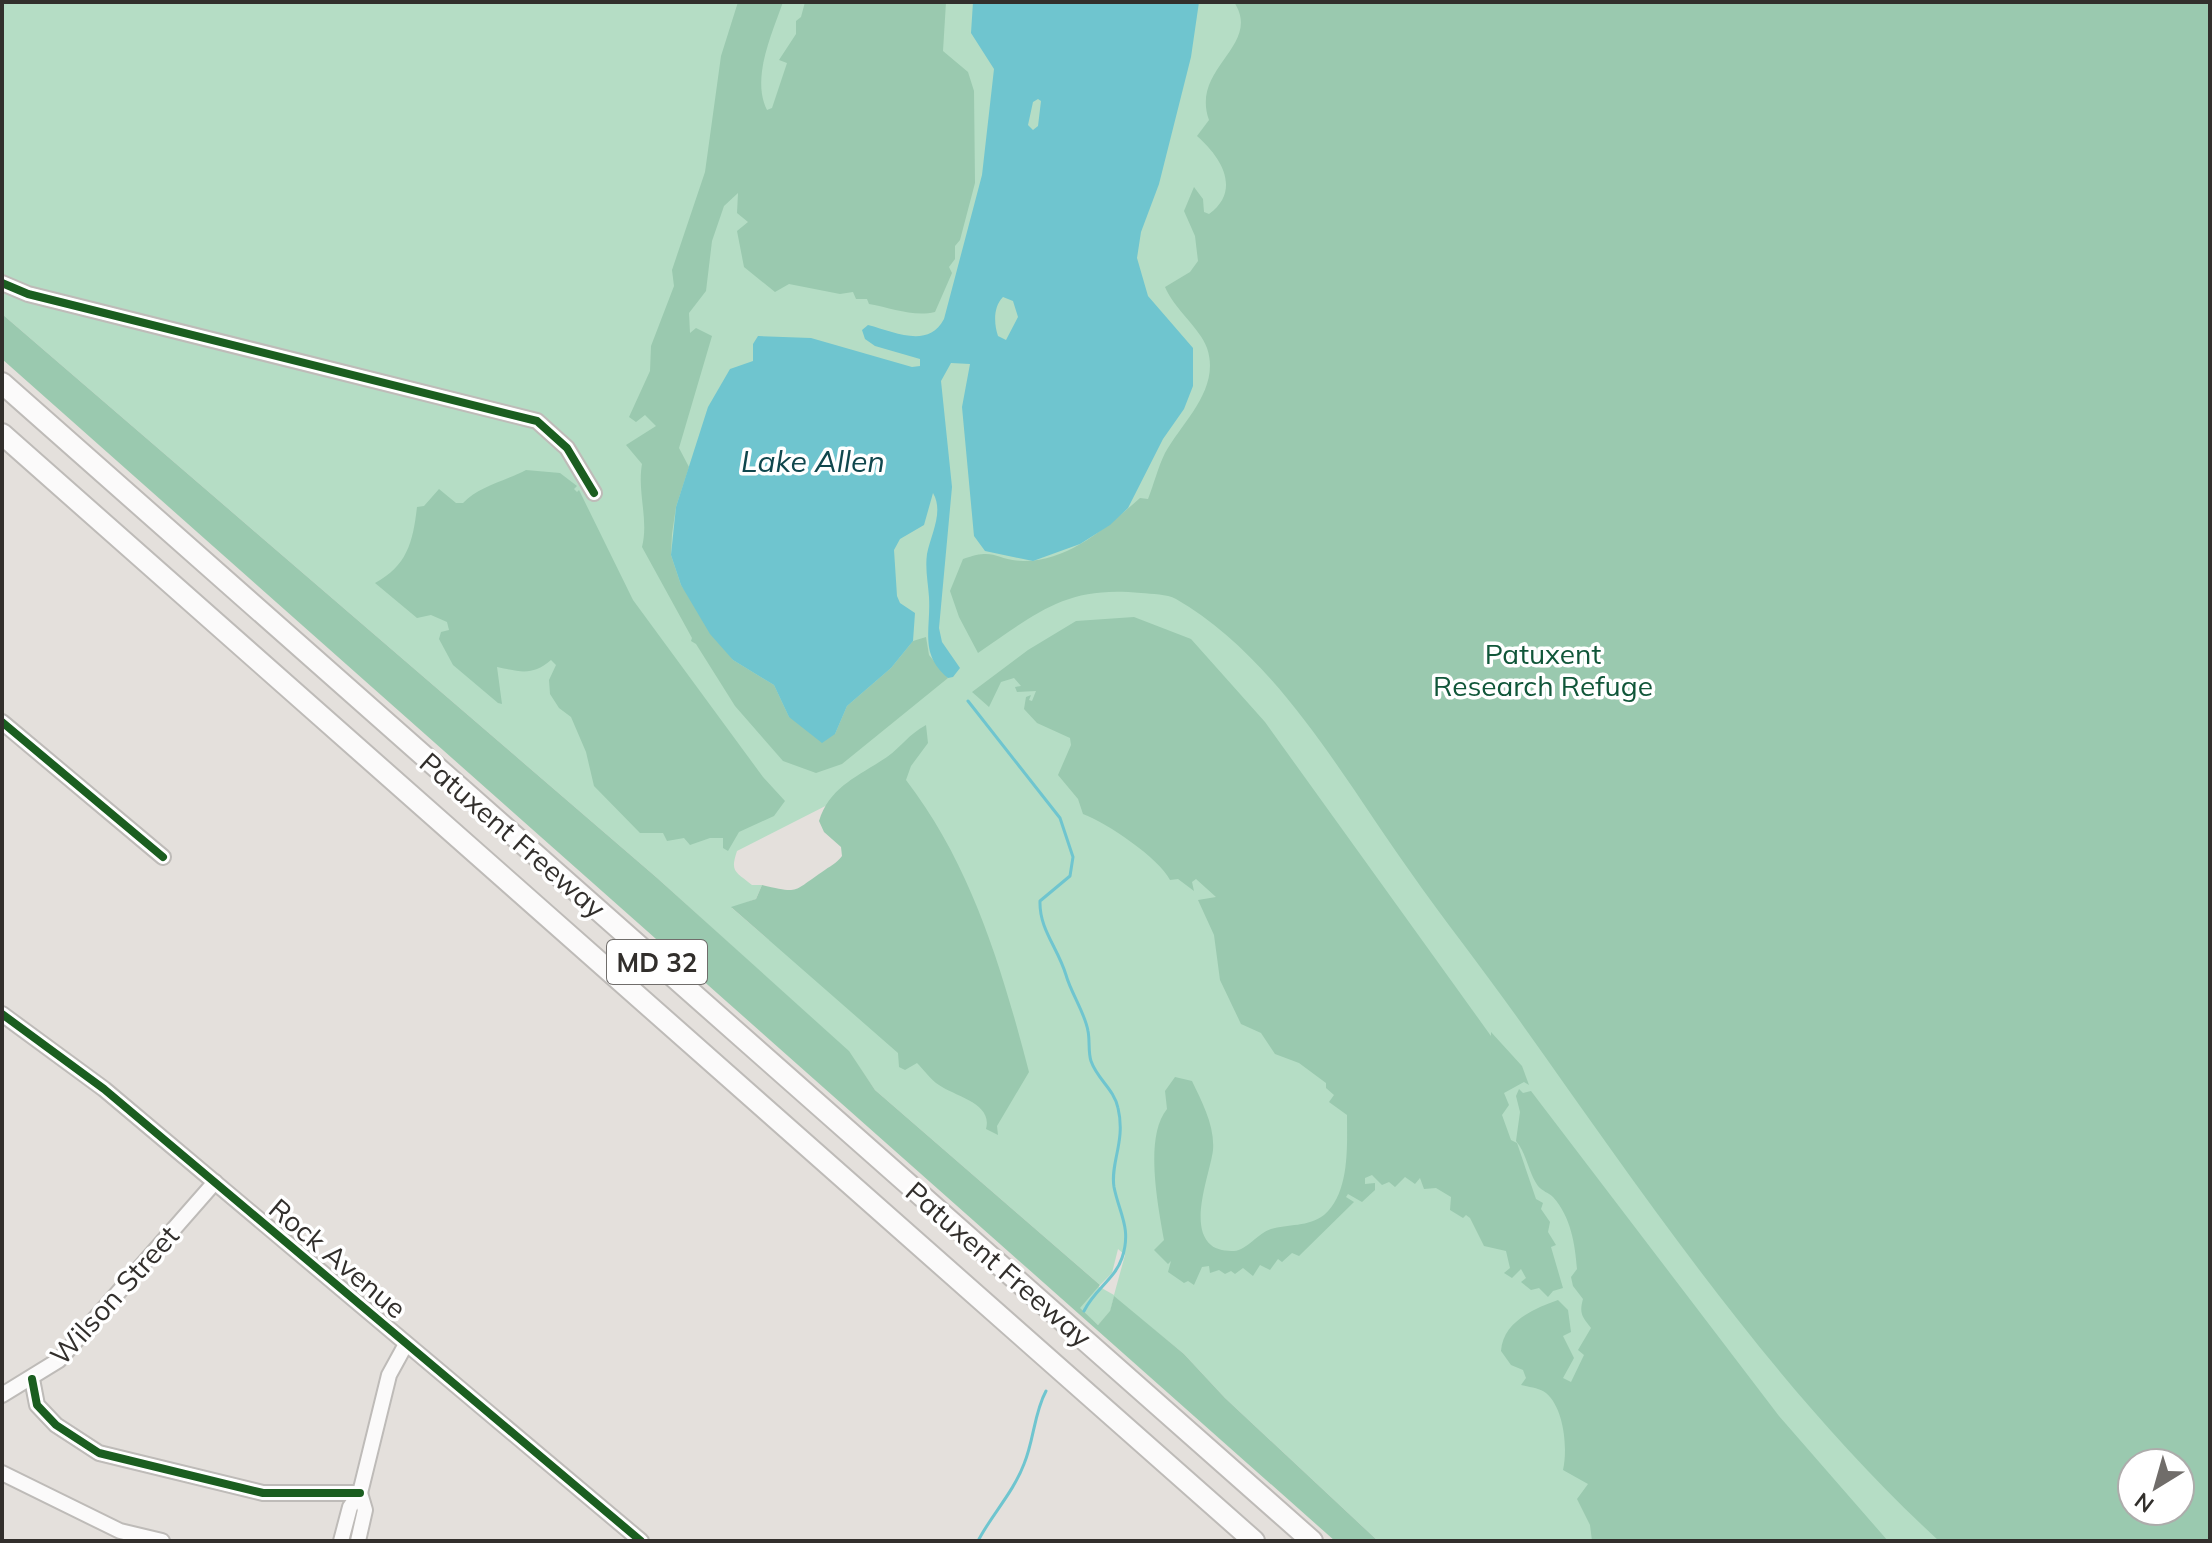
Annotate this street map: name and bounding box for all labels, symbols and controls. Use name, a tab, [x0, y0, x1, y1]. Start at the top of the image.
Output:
water label: Lake Allen	[741, 442, 885, 480]
park label: Patuxent Research Refuge	[1433, 636, 1653, 703]
street label: Patuxent Freeway	[413, 745, 613, 925]
road number: MD 32	[607, 940, 707, 984]
street label: Patuxent Freeway	[899, 1174, 1099, 1354]
street label: Rock Avenue	[262, 1191, 414, 1325]
street label: Wilson Street	[42, 1218, 186, 1372]
north arrow	[2116, 1447, 2196, 1527]
text: N	[2129, 1487, 2159, 1519]

